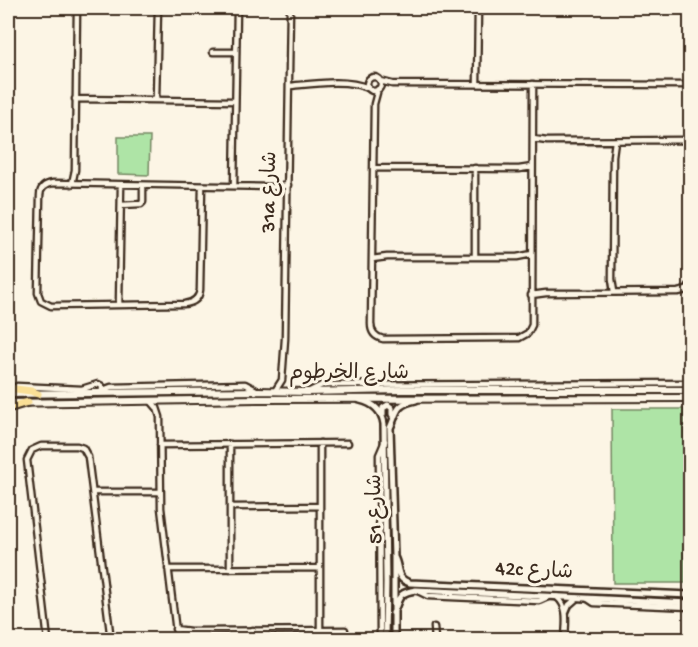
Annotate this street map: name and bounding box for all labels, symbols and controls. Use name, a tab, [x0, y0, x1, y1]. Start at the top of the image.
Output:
street label: 31a شارع	[258, 151, 284, 234]
street label: شارع الخرطوم	[289, 362, 409, 387]
street label: شارع 51	[364, 474, 390, 544]
street label: 42c شارع	[495, 557, 573, 587]

